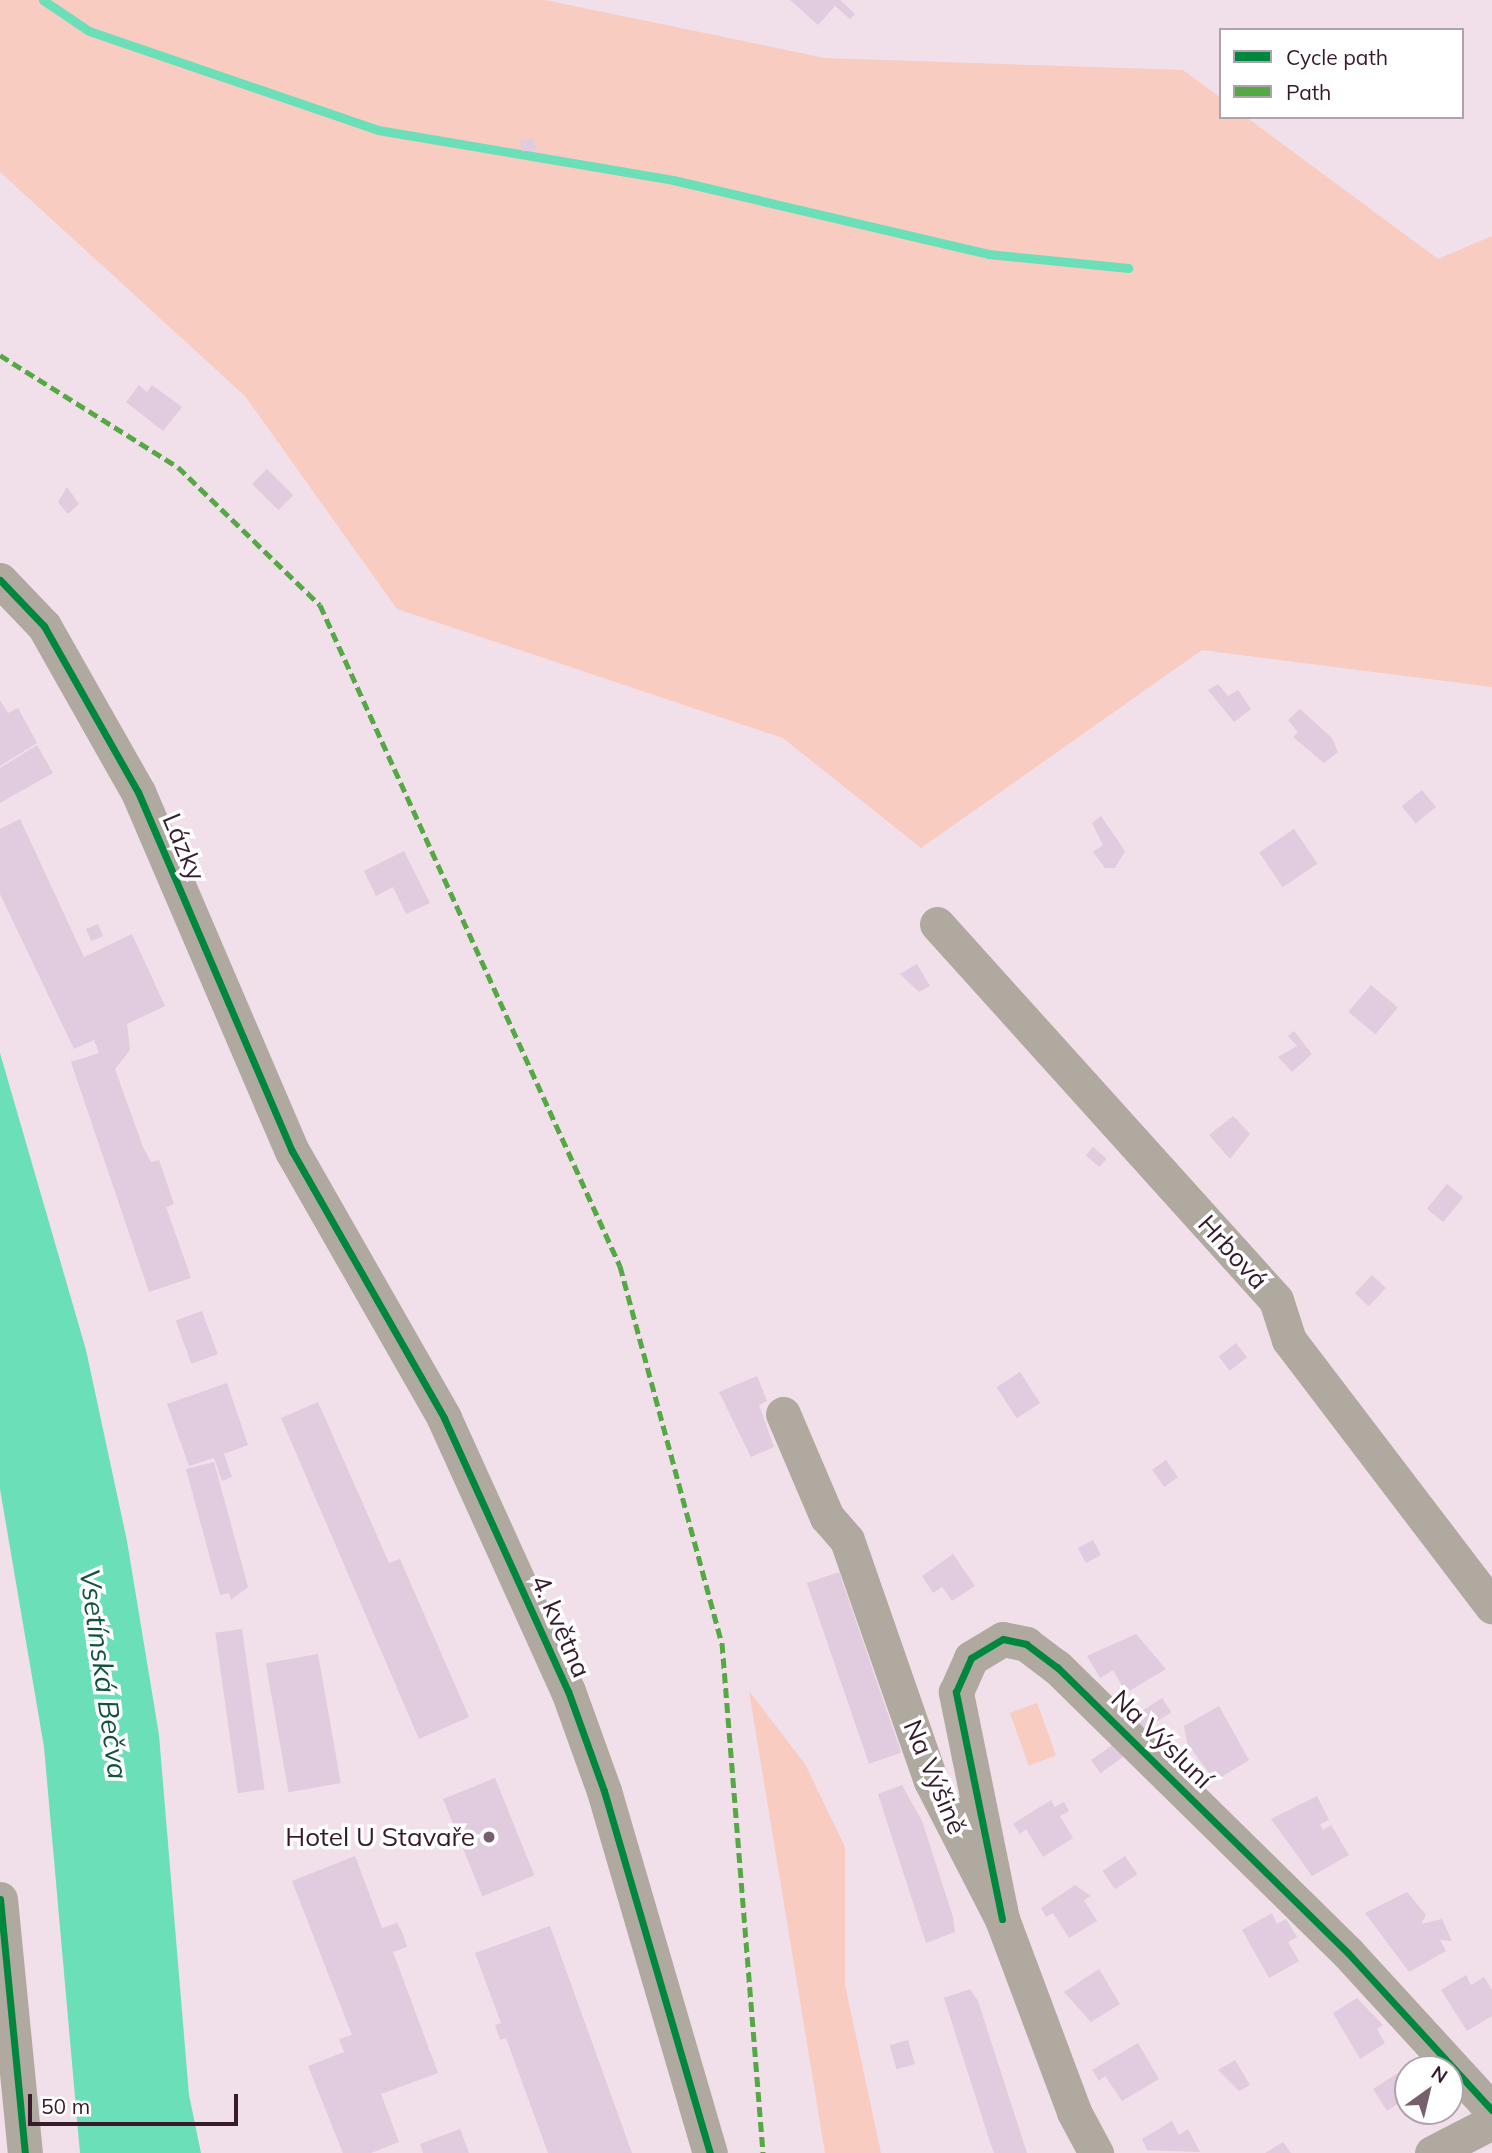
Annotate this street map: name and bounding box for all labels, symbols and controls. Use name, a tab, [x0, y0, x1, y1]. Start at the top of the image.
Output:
legend	[1219, 28, 1464, 119]
text: Cycle path	[1286, 44, 1388, 70]
text: Path	[1286, 79, 1331, 105]
street label: Lázky	[156, 809, 212, 885]
street label: Hrbová	[1192, 1208, 1274, 1296]
water label: Vsetínská Bečva	[73, 1567, 135, 1781]
street label: 4. května	[525, 1570, 597, 1682]
street label: Na Výsluní	[1105, 1683, 1219, 1795]
street label: Na Výšině	[897, 1715, 973, 1839]
place label: Hotel U Stavaře	[285, 1821, 475, 1853]
marker: Hotel U Stavaře	[481, 1829, 497, 1845]
north arrow	[1394, 2055, 1464, 2125]
text: N	[1427, 2060, 1452, 2088]
scale bar	[32, 2080, 242, 2124]
text: 50 m	[41, 2093, 90, 2119]

